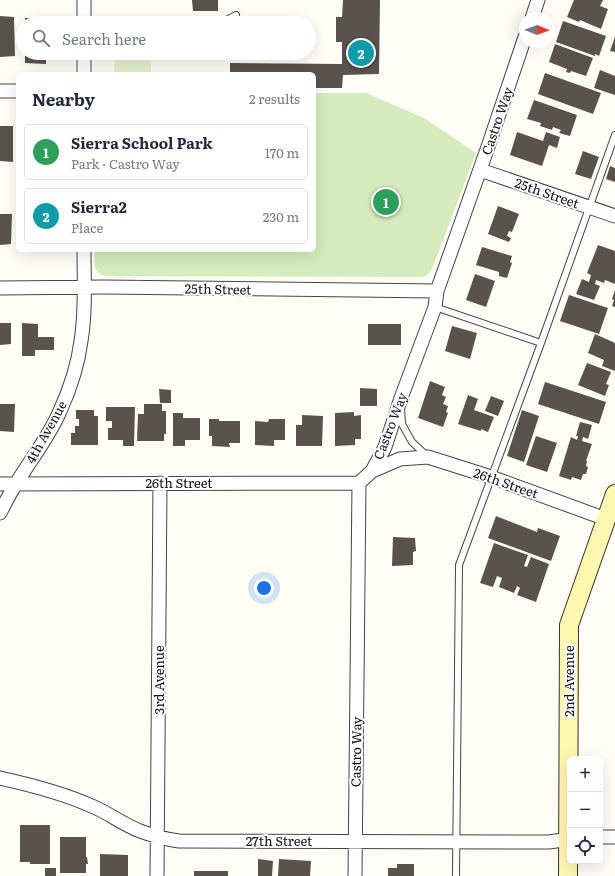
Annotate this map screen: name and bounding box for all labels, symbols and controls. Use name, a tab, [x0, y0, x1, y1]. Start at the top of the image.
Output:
north arrow	[519, 12, 555, 48]
search box	[16, 16, 316, 60]
icon: search	[30, 27, 52, 49]
text: Search here	[62, 27, 146, 50]
pin: 2	[348, 38, 374, 68]
street label: Castro Way	[476, 84, 517, 157]
text: Nearby	[32, 86, 95, 111]
text: 2 results	[249, 89, 300, 108]
text: Sierra School Park	[71, 131, 213, 154]
text: 1	[43, 143, 49, 162]
text: 170 m	[265, 143, 299, 162]
text: Park · Castro Way	[71, 154, 180, 173]
street label: 25th Street	[512, 173, 583, 213]
pin: 1	[373, 187, 399, 217]
text: Sierra2	[71, 195, 127, 218]
text: 2	[43, 207, 49, 226]
text: 230 m	[263, 207, 299, 226]
text: Place	[71, 218, 103, 237]
street label: 25th Street	[184, 278, 252, 299]
street label: Castro Way	[368, 389, 411, 462]
street label: 4th Avenue	[20, 397, 71, 467]
street label: 26th Street	[471, 463, 542, 503]
street label: 26th Street	[145, 473, 213, 492]
your location	[254, 578, 274, 598]
street label: 3rd Avenue	[149, 645, 168, 715]
street label: 2nd Avenue	[559, 645, 578, 717]
street label: Castro Way	[345, 716, 366, 787]
map controls	[567, 756, 603, 864]
button: +	[567, 756, 603, 792]
button: −	[567, 792, 603, 828]
button: locate	[567, 828, 603, 864]
street label: 27th Street	[246, 831, 313, 850]

